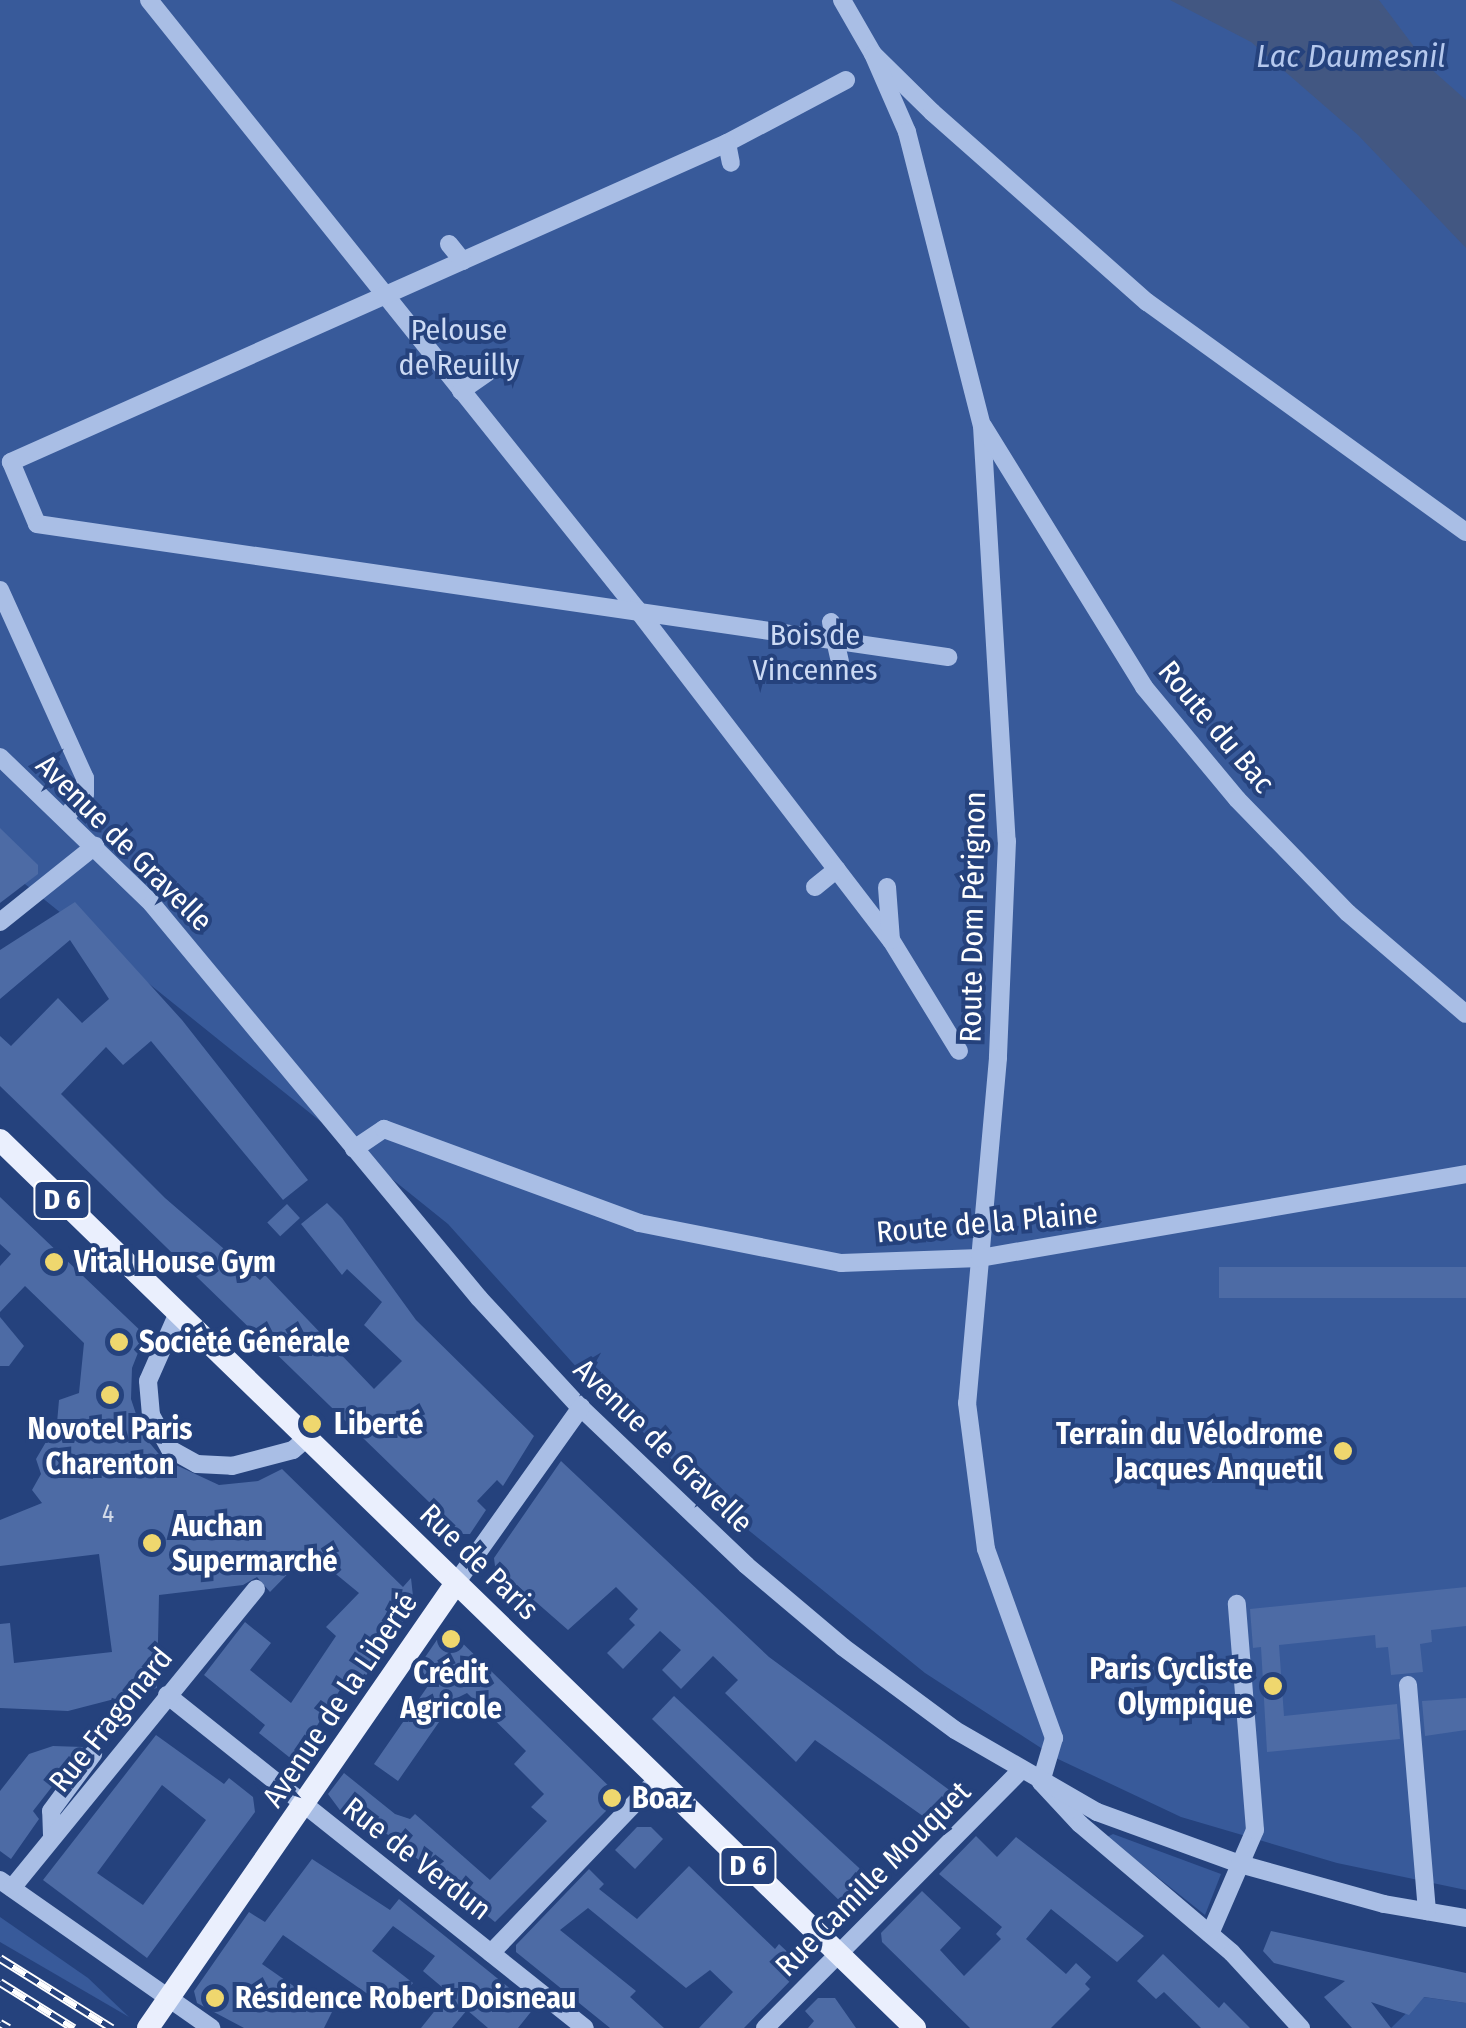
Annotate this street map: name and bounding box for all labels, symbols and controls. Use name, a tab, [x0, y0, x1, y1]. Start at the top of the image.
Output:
water label: Lac Daumesnil	[1256, 37, 1446, 75]
park label: Pelouse de Reuilly	[399, 312, 519, 382]
park label: Bois de Vincennes	[753, 617, 877, 688]
street label: Route du Bac	[1150, 654, 1282, 800]
street label: Avenue de Gravelle	[28, 747, 220, 939]
street label: Route Dom Pérignon	[953, 791, 993, 1043]
road number: D 6	[32, 1177, 92, 1223]
street label: Route de la Plaine	[875, 1195, 1099, 1251]
place label: Vital House Gym	[74, 1244, 276, 1280]
marker: Vital House Gym	[43, 1251, 65, 1273]
place label: Société Générale	[139, 1324, 350, 1360]
marker: Société Générale	[108, 1331, 130, 1353]
street label: Avenue de Gravelle	[566, 1352, 760, 1540]
marker: Novotel Paris Charenton	[99, 1384, 121, 1406]
place label: Liberté	[334, 1406, 423, 1442]
place label: Novotel Paris Charenton	[28, 1411, 192, 1482]
marker: Liberté	[299, 1411, 325, 1437]
place label: Terrain du Vélodrome Jacques Anquetil	[1056, 1416, 1323, 1486]
marker: Terrain du Vélodrome Jacques Anquetil	[1332, 1440, 1354, 1462]
street label: Rue de Paris	[412, 1496, 546, 1628]
house number: 4	[102, 1499, 114, 1529]
place label: Auchan Supermarché	[172, 1508, 338, 1578]
marker: Auchan Supermarché	[141, 1532, 163, 1554]
street label: Avenue de la Liberté	[255, 1586, 425, 1814]
marker: Crédit Agricole	[440, 1628, 462, 1650]
street label: Rue Fragonard	[42, 1640, 180, 1800]
place label: Paris Cycliste Olympique	[1089, 1651, 1253, 1722]
place label: Crédit Agricole	[400, 1655, 502, 1726]
marker: Paris Cycliste Olympique	[1262, 1675, 1284, 1697]
street label: Rue Camille Mouquet	[768, 1774, 978, 1984]
place label: Boaz	[632, 1780, 692, 1816]
marker: Boaz	[601, 1787, 623, 1809]
street label: Rue de Verdun	[336, 1790, 498, 1928]
road number: D 6	[718, 1843, 778, 1889]
place label: Résidence Robert Doisneau	[235, 1980, 576, 2016]
marker: Résidence Robert Doisneau	[204, 1987, 226, 2009]

